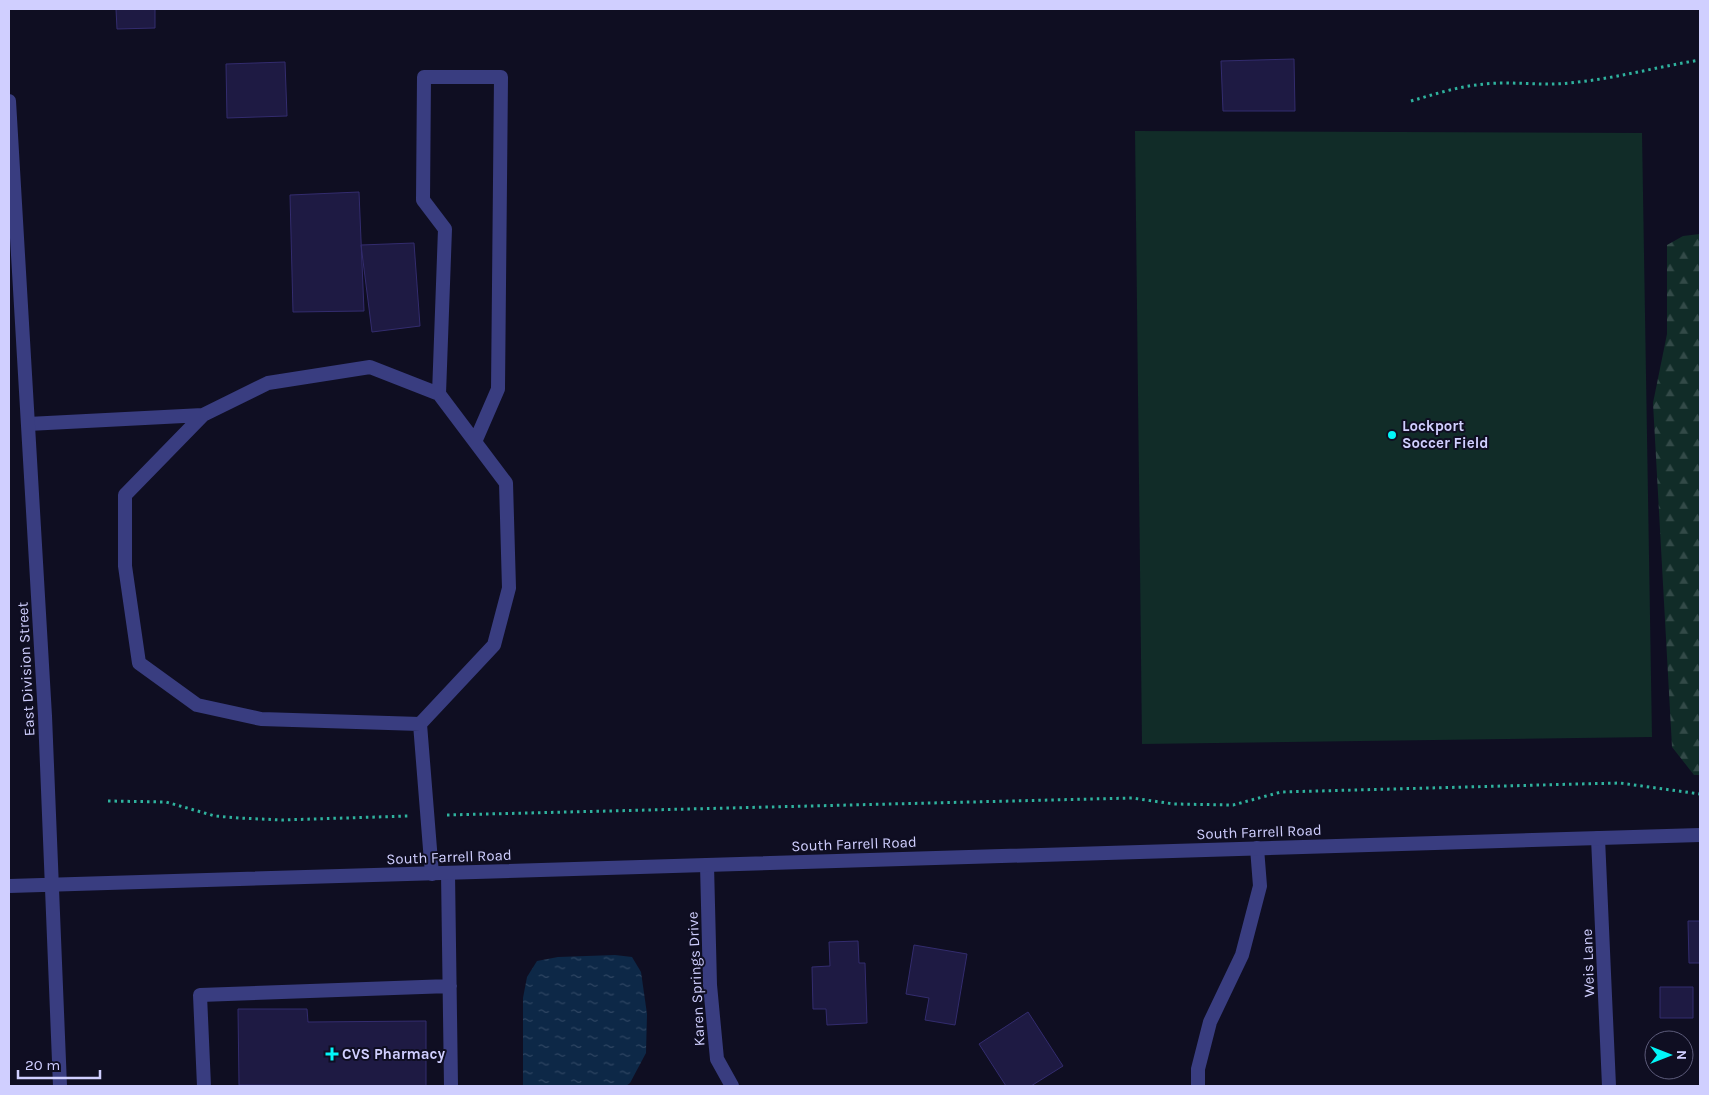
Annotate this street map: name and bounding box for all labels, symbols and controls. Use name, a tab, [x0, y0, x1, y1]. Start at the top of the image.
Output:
place label: Lockport Soccer Field	[1402, 417, 1488, 452]
marker: Lockport Soccer Field	[1386, 429, 1398, 441]
street label: East Division Street	[13, 601, 39, 737]
street label: South Farrell Road	[1196, 821, 1322, 843]
street label: South Farrell Road	[791, 833, 917, 855]
street label: South Farrell Road	[386, 846, 512, 868]
street label: Karen Springs Drive	[683, 911, 709, 1047]
street label: Weis Lane	[1578, 928, 1598, 998]
north arrow	[1644, 1030, 1694, 1080]
place label: CVS Pharmacy	[342, 1045, 446, 1063]
scale bar	[18, 1048, 100, 1080]
marker: CVS Pharmacy	[326, 1048, 338, 1060]
text: N	[1673, 1050, 1690, 1060]
text: 20 m	[25, 1056, 60, 1074]

